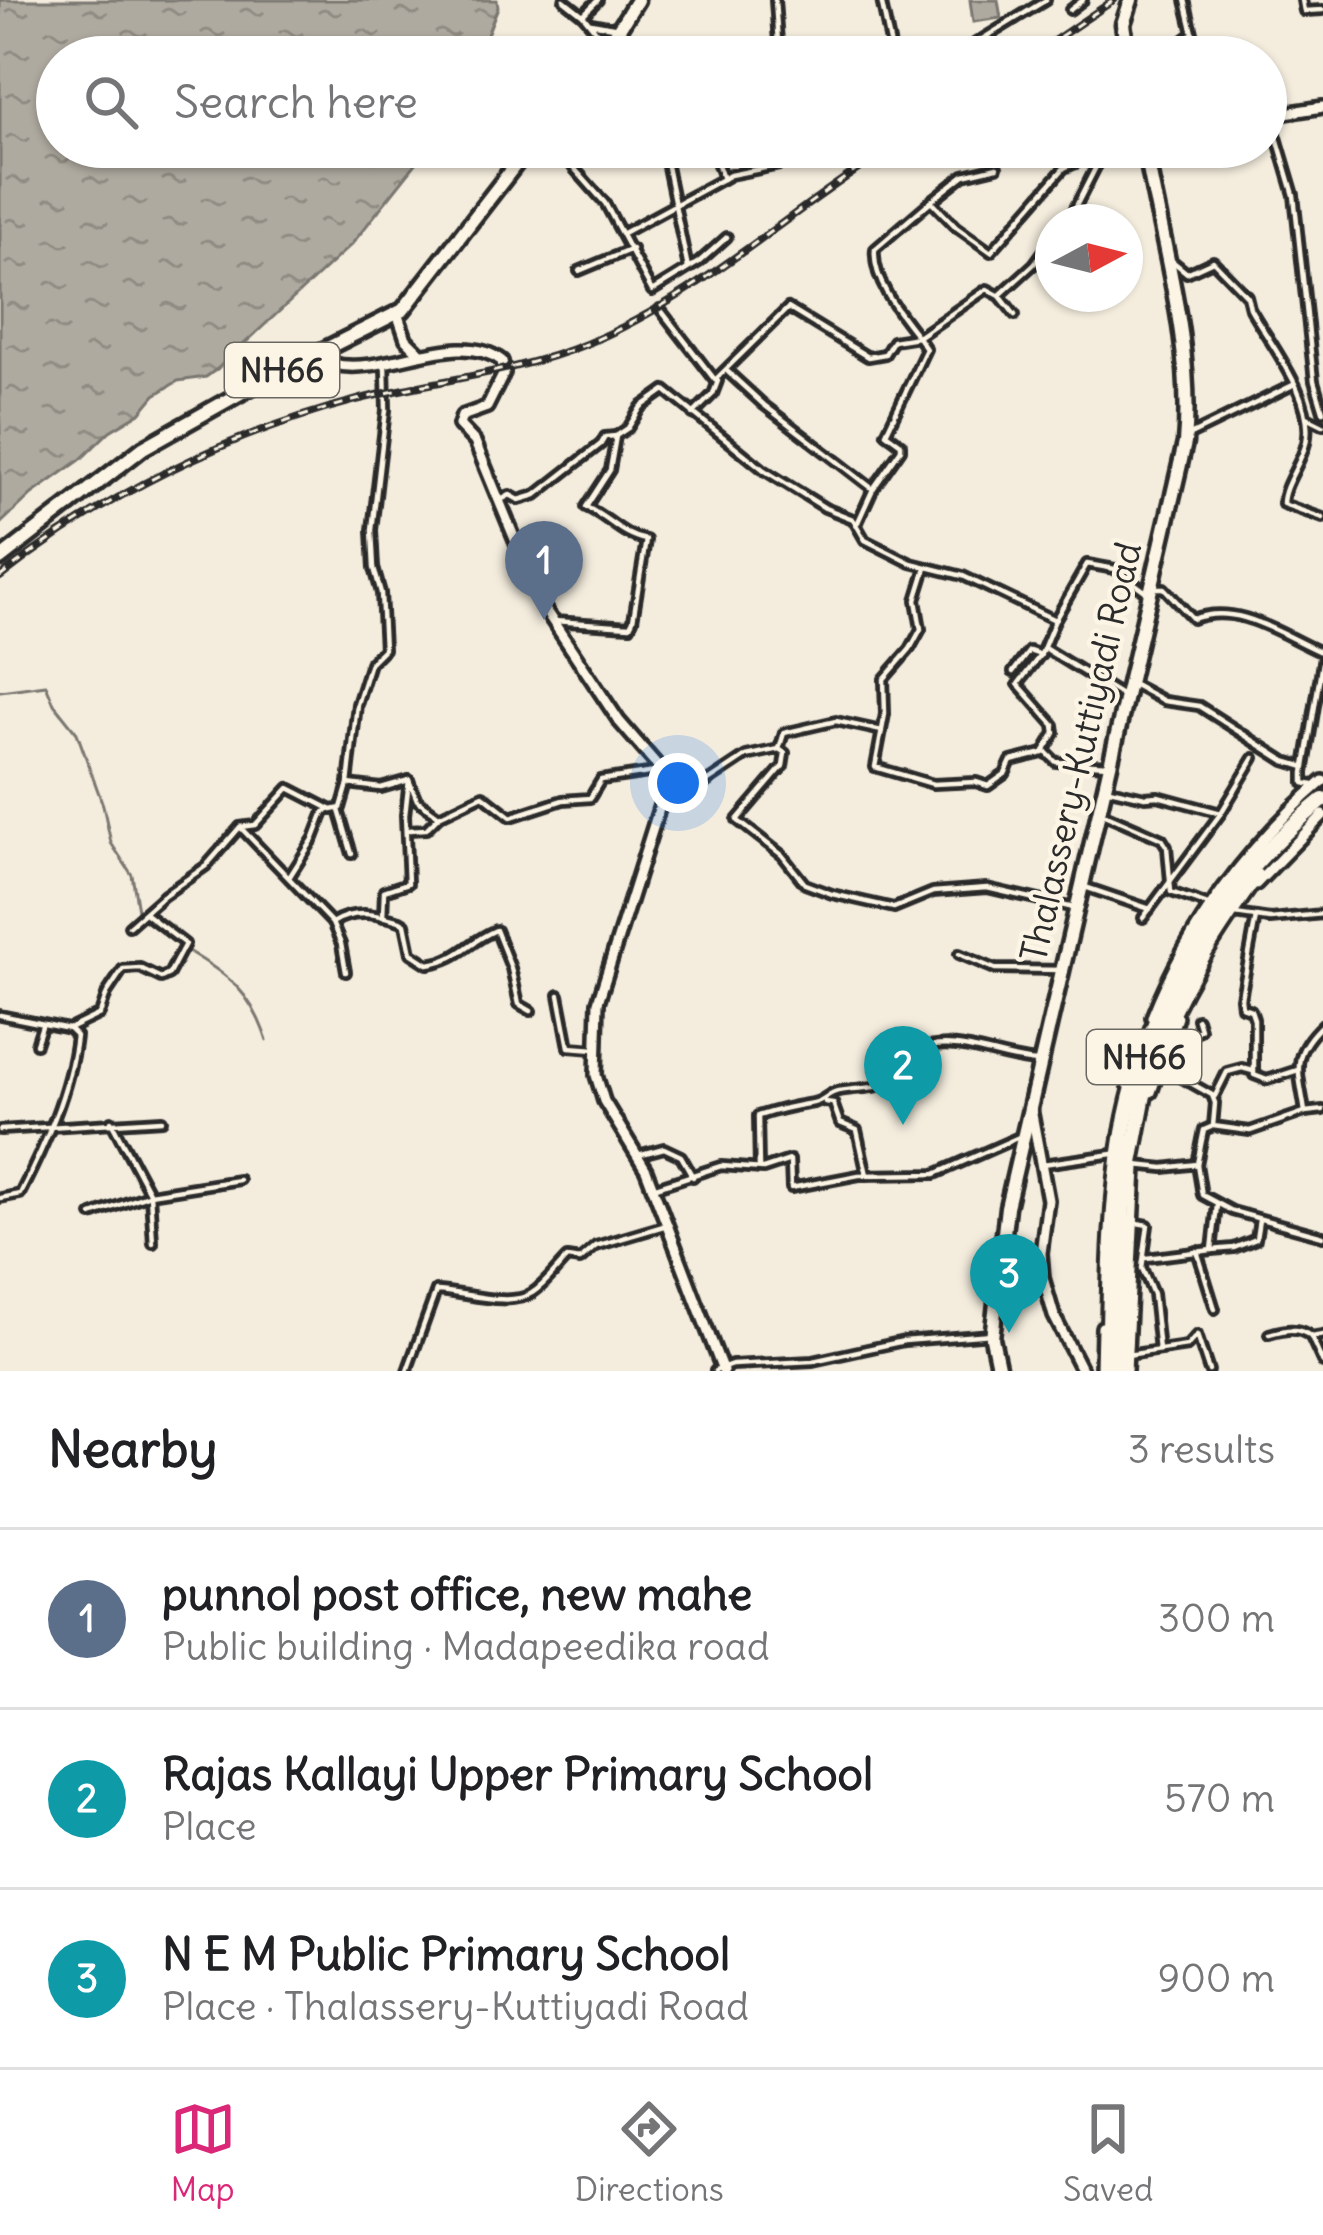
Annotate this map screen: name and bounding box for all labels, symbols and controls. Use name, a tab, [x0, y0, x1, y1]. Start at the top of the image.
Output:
search box	[36, 36, 1287, 168]
icon: search	[78, 69, 144, 135]
text: Search here	[174, 74, 418, 130]
north arrow	[1035, 204, 1143, 312]
road number: NH66	[225, 343, 339, 397]
pin: 1	[505, 521, 583, 620]
street label: Thalassery-Kuttiyadi Road	[1011, 538, 1151, 966]
your location	[648, 753, 708, 813]
pin: 2	[864, 1026, 942, 1125]
road number: NH66	[1087, 1030, 1201, 1084]
pin: 3	[970, 1234, 1048, 1333]
text: Nearby	[48, 1417, 217, 1481]
text: 3 results	[1128, 1425, 1275, 1474]
text: punnol post office, new mahe	[162, 1566, 752, 1622]
text: 1	[79, 1594, 95, 1643]
text: 300 m	[1158, 1594, 1275, 1643]
text: Public building · Madapeedika road	[162, 1622, 770, 1671]
text: Rajas Kallayi Upper Primary School	[162, 1746, 873, 1802]
text: 2	[76, 1774, 98, 1823]
text: 570 m	[1164, 1774, 1275, 1823]
text: Place	[162, 1802, 256, 1851]
text: N E M Public Primary School	[162, 1926, 730, 1982]
text: 3	[76, 1954, 98, 2003]
text: 900 m	[1158, 1954, 1275, 2003]
text: Place · Thalassery-Kuttiyadi Road	[162, 1982, 749, 2031]
tab: Map	[170, 2096, 236, 2210]
tab: Directions	[575, 2096, 724, 2210]
tab: Saved	[1063, 2096, 1153, 2210]

